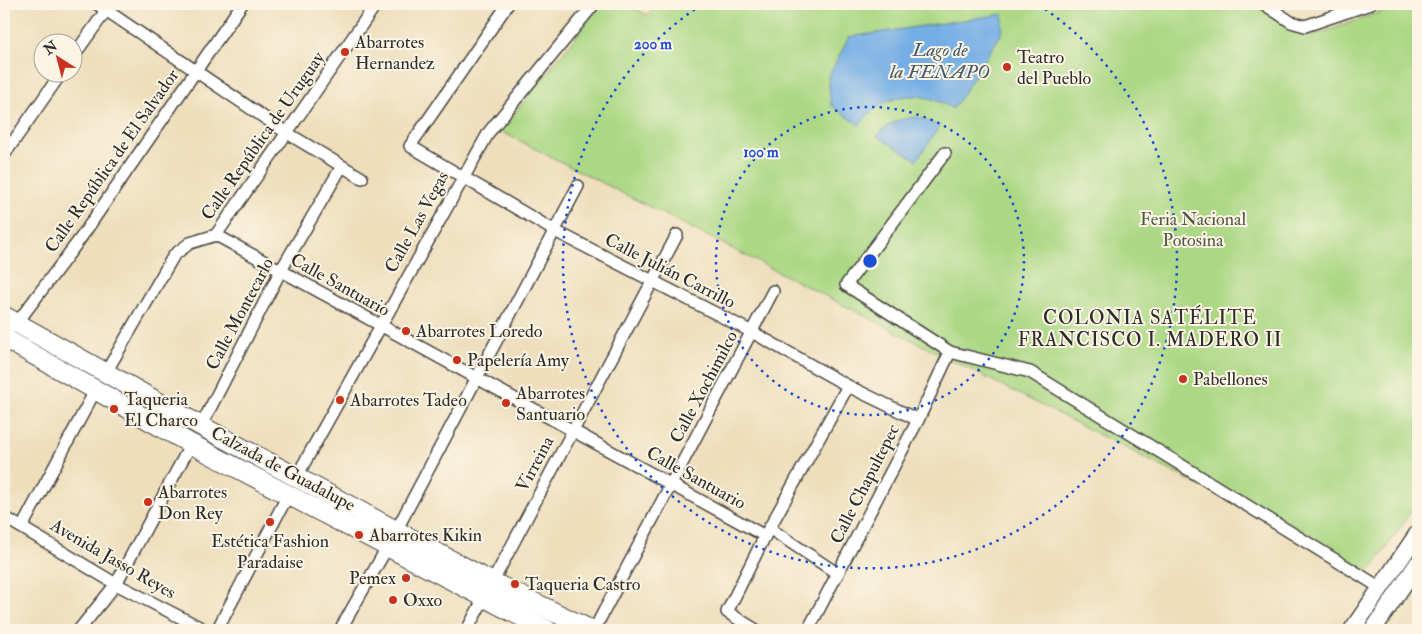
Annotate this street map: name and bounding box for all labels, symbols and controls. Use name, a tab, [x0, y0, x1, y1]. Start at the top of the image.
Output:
place label: Abarrotes Hernandez	[354, 31, 435, 75]
north arrow	[32, 32, 82, 82]
text: 200 m	[634, 35, 672, 54]
text: N	[40, 37, 61, 59]
water label: Lago de la FENAPO	[889, 38, 990, 84]
street label: Calle República de Uruguay	[196, 46, 330, 225]
marker: Abarrotes Hernandez	[339, 46, 351, 58]
place label: Teatro del Pueblo	[1017, 46, 1091, 90]
marker: Teatro del Pueblo	[1001, 61, 1013, 73]
street label: Calle República de El Salvador	[40, 65, 184, 257]
text: 100 m	[743, 143, 779, 162]
street label: Calle Las Vegas	[380, 167, 454, 277]
park label: Feria Nacional Potosina	[1140, 208, 1246, 252]
street label: Calle Julián Carrillo	[601, 228, 739, 314]
street label: Calle Santuario	[286, 248, 394, 322]
centre of rings	[861, 252, 879, 270]
street label: Calle Montecarlo	[201, 254, 279, 374]
district label: COLONIA SATÉLITE FRANCISCO I. MADERO II	[1018, 304, 1282, 352]
place label: Abarrotes Loredo	[415, 320, 543, 343]
marker: Abarrotes Loredo	[400, 325, 412, 337]
street label: Calle Xochimilco	[665, 327, 743, 447]
place label: Papelería Amy	[467, 349, 570, 372]
marker: Papelería Amy	[451, 354, 463, 366]
place label: Pabellones	[1193, 368, 1268, 391]
marker: Pabellones	[1177, 373, 1189, 385]
place label: Abarrotes Santuario	[515, 382, 586, 426]
place label: Taqueria El Charco	[124, 388, 198, 432]
place label: Abarrotes Tadeo	[349, 389, 467, 412]
marker: Abarrotes Tadeo	[334, 394, 346, 406]
marker: Abarrotes Santuario	[500, 397, 512, 409]
marker: Taqueria El Charco	[108, 403, 120, 415]
street label: Calle Chapultepec	[825, 420, 905, 548]
street label: Calzada de Guadalupe	[207, 421, 359, 517]
street label: Virreina	[511, 432, 559, 496]
street label: Calle Santuario	[642, 441, 750, 515]
place label: Abarrotes Don Rey	[157, 481, 227, 525]
marker: Abarrotes Don Rey	[142, 496, 154, 508]
street label: Avenida Jasso Reyes	[45, 513, 180, 604]
marker: Estética Fashion Paradaise	[264, 516, 276, 528]
place label: Abarrotes Kikin	[368, 524, 482, 547]
marker: Abarrotes Kikin	[353, 529, 365, 541]
place label: Estética Fashion Paradaise	[211, 530, 329, 574]
place label: Pemex	[349, 567, 396, 590]
marker: Pemex	[400, 572, 412, 584]
place label: Taqueria Castro	[525, 573, 641, 596]
marker: Taqueria Castro	[509, 578, 521, 590]
place label: Oxxo	[403, 589, 442, 612]
marker: Oxxo	[387, 594, 399, 606]

